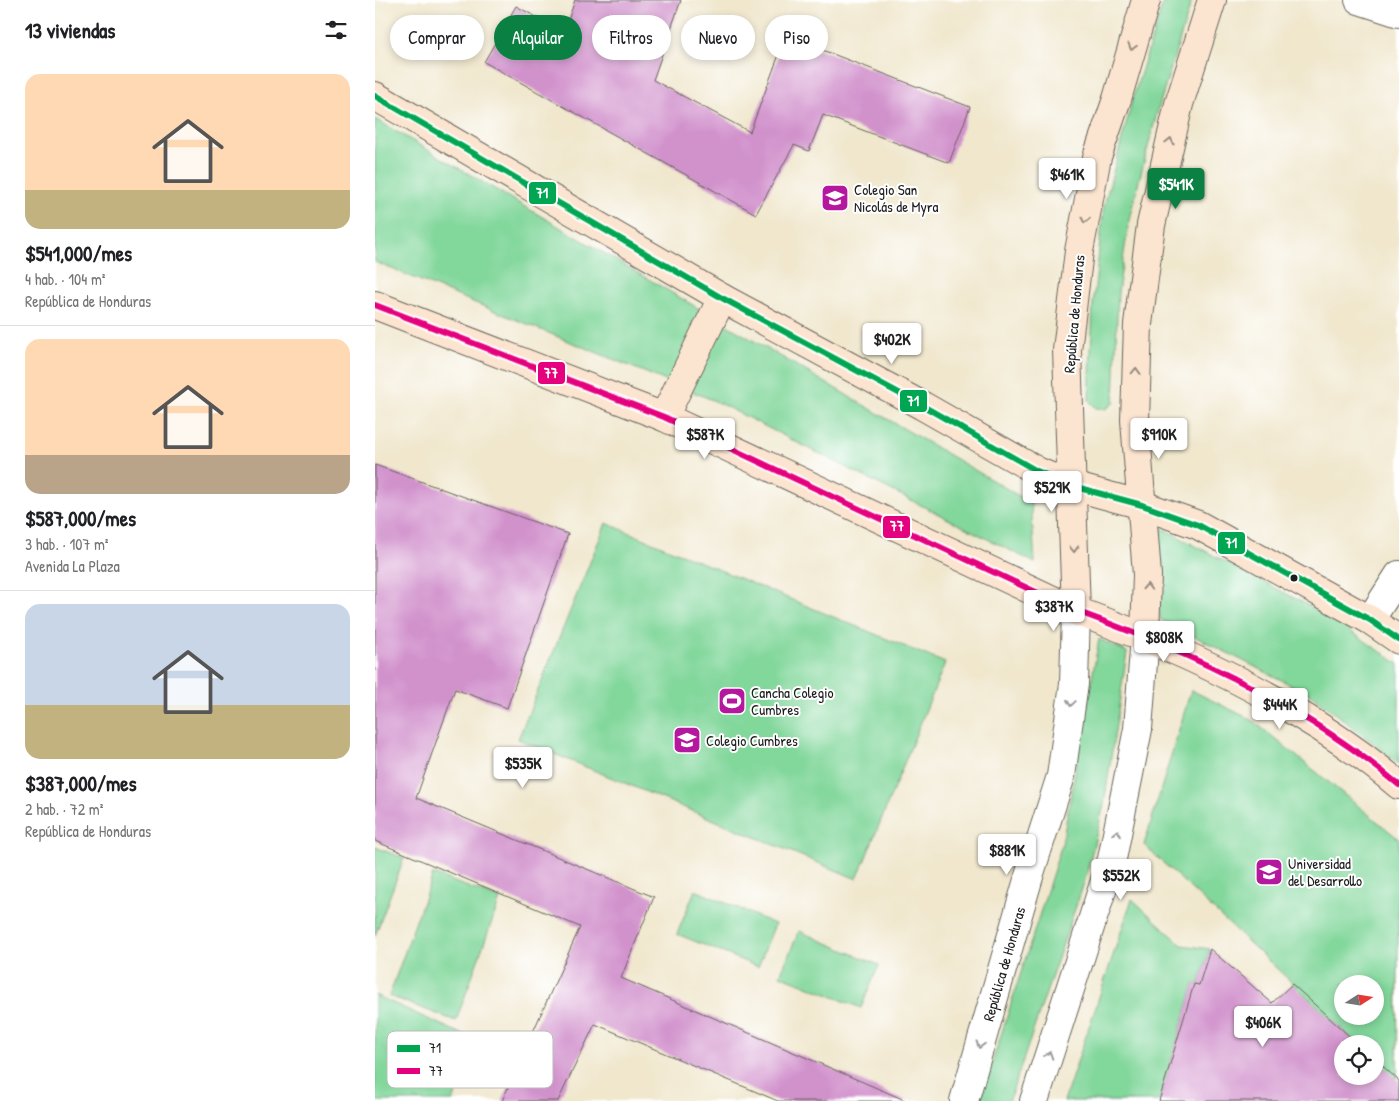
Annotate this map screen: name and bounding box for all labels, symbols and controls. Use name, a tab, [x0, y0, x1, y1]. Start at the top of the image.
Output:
chip: Comprar	[390, 15, 484, 60]
chip: Alquilar	[494, 15, 582, 60]
chip: Filtros	[592, 15, 671, 60]
chip: Nuevo	[681, 15, 755, 60]
chip: Piso	[765, 15, 828, 60]
text: 13 viviendas	[25, 16, 115, 45]
icon: filters	[322, 16, 350, 44]
one-way arrow	[1128, 42, 1138, 50]
icon: home	[143, 106, 233, 196]
one-way arrow	[1164, 137, 1175, 146]
pin: $461K	[1032, 158, 1102, 200]
text: $461K	[1050, 163, 1084, 185]
pin: $541K	[1141, 168, 1211, 210]
text: $541K	[1158, 173, 1194, 195]
place label: Colegio San Nicolás de Myra	[854, 179, 939, 217]
line badge: 71	[528, 181, 557, 205]
text: 71	[535, 183, 548, 202]
school or university icon: Colegio San Nicolás de Myra	[820, 183, 850, 213]
one-way arrow	[1080, 216, 1091, 225]
text: $541,000/mes	[25, 239, 132, 268]
street label: República de Honduras	[1058, 254, 1090, 374]
text: 4 hab. · 104 m²	[25, 268, 105, 290]
text: República de Honduras	[25, 290, 151, 312]
pin: $402K	[857, 322, 927, 365]
text: $402K	[873, 328, 911, 350]
line badge: 77	[537, 361, 566, 385]
text: 77	[543, 363, 558, 382]
one-way arrow	[1131, 367, 1142, 375]
icon: home	[143, 372, 233, 462]
line badge: 71	[899, 389, 928, 413]
text: 71	[906, 391, 919, 410]
pin: $587K	[670, 418, 740, 460]
pin: $910K	[1124, 418, 1194, 460]
text: $587K	[686, 423, 724, 445]
text: $910K	[1141, 423, 1177, 445]
pin: $529K	[1017, 470, 1087, 513]
text: $529K	[1034, 476, 1070, 498]
text: $587,000/mes	[25, 504, 136, 533]
line badge: 77	[882, 515, 911, 539]
text: 77	[889, 516, 904, 535]
line badge: 71	[1217, 531, 1246, 555]
text: 3 hab. · 107 m²	[25, 533, 109, 555]
text: 71	[1224, 533, 1237, 552]
one-way arrow	[1069, 546, 1079, 554]
text: Avenida La Plaza	[25, 555, 120, 577]
unlabelled marker	[1289, 573, 1299, 583]
one-way arrow	[1141, 583, 1152, 591]
pin: $387K	[1019, 590, 1089, 632]
text: $387K	[1035, 595, 1073, 617]
pin: $808K	[1129, 620, 1199, 663]
text: $808K	[1145, 626, 1183, 648]
icon: home	[143, 637, 233, 727]
place label: Cancha Colegio Cumbres	[751, 682, 834, 720]
sports icon: Cancha Colegio Cumbres	[717, 686, 747, 716]
pin: $444K	[1245, 688, 1315, 730]
text: $444K	[1263, 693, 1297, 715]
one-way arrow	[1066, 699, 1077, 707]
school or university icon: Colegio Cumbres	[672, 725, 702, 755]
place label: Colegio Cumbres	[706, 730, 798, 751]
pin: $535K	[488, 746, 558, 789]
text: $535K	[504, 752, 542, 774]
text: $387,000/mes	[25, 769, 137, 798]
text: 2 hab. · 72 m²	[25, 798, 103, 820]
text: República de Honduras	[25, 820, 151, 842]
one-way arrow	[1112, 828, 1122, 837]
pin: $881K	[972, 834, 1042, 876]
text: $881K	[989, 839, 1025, 861]
place label: Universidad del Desarrollo	[1288, 853, 1362, 891]
school or university icon: Universidad del Desarrollo	[1254, 857, 1284, 887]
pin: $552K	[1086, 858, 1156, 901]
text: $552K	[1102, 864, 1140, 886]
street label: República de Honduras	[978, 904, 1030, 1024]
north arrow	[1334, 975, 1384, 1025]
map controls	[1334, 975, 1384, 1085]
pin: $406K	[1228, 1006, 1298, 1048]
text: $406K	[1245, 1011, 1281, 1033]
legend	[387, 1031, 553, 1088]
button: locate	[1334, 1035, 1384, 1085]
text: 71	[429, 1038, 441, 1057]
one-way arrow	[976, 1041, 986, 1049]
one-way arrow	[1043, 1051, 1053, 1059]
text: 77	[429, 1061, 443, 1080]

